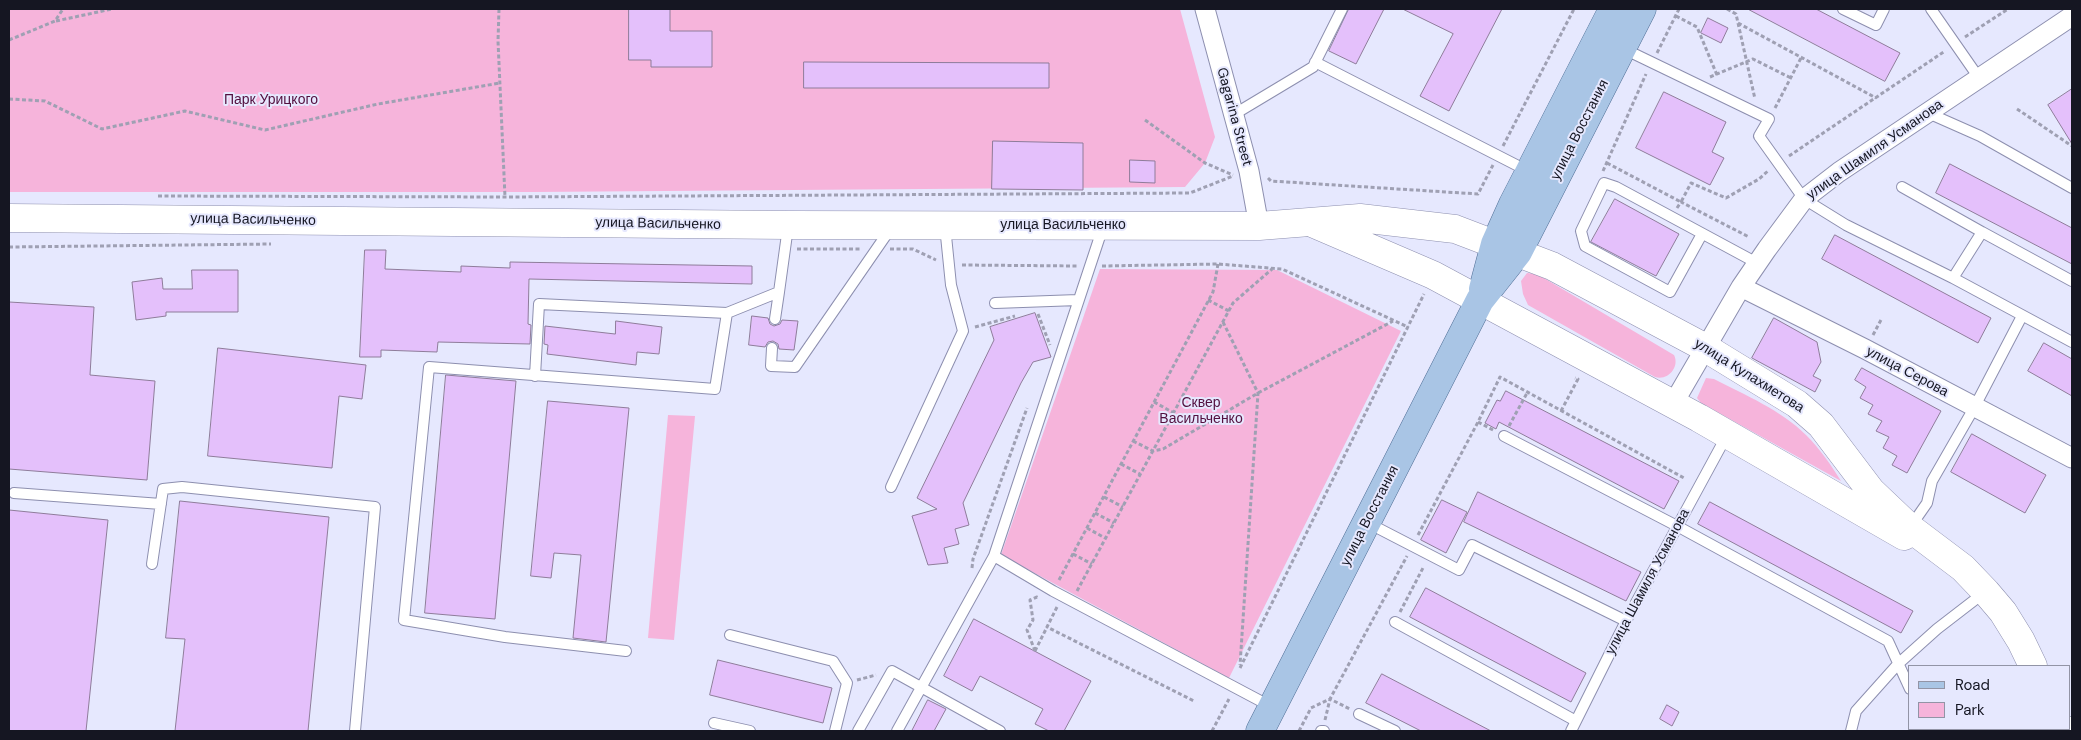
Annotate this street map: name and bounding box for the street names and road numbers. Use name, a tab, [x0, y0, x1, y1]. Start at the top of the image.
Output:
street label: Gagarina Street	[1213, 66, 1255, 168]
street label: улица Восстания	[1547, 77, 1613, 183]
street label: улица Шамиля Усманова	[1804, 96, 1946, 204]
street label: улица Васильченко	[190, 211, 316, 229]
street label: улица Васильченко	[595, 215, 721, 233]
street label: улица Васильченко	[1000, 217, 1126, 233]
street label: улица Кулахметова	[1691, 335, 1807, 417]
street label: улица Серова	[1863, 343, 1951, 401]
street label: улица Восстания	[1337, 463, 1403, 569]
street label: улица Шамиля Усманова	[1602, 506, 1694, 658]

